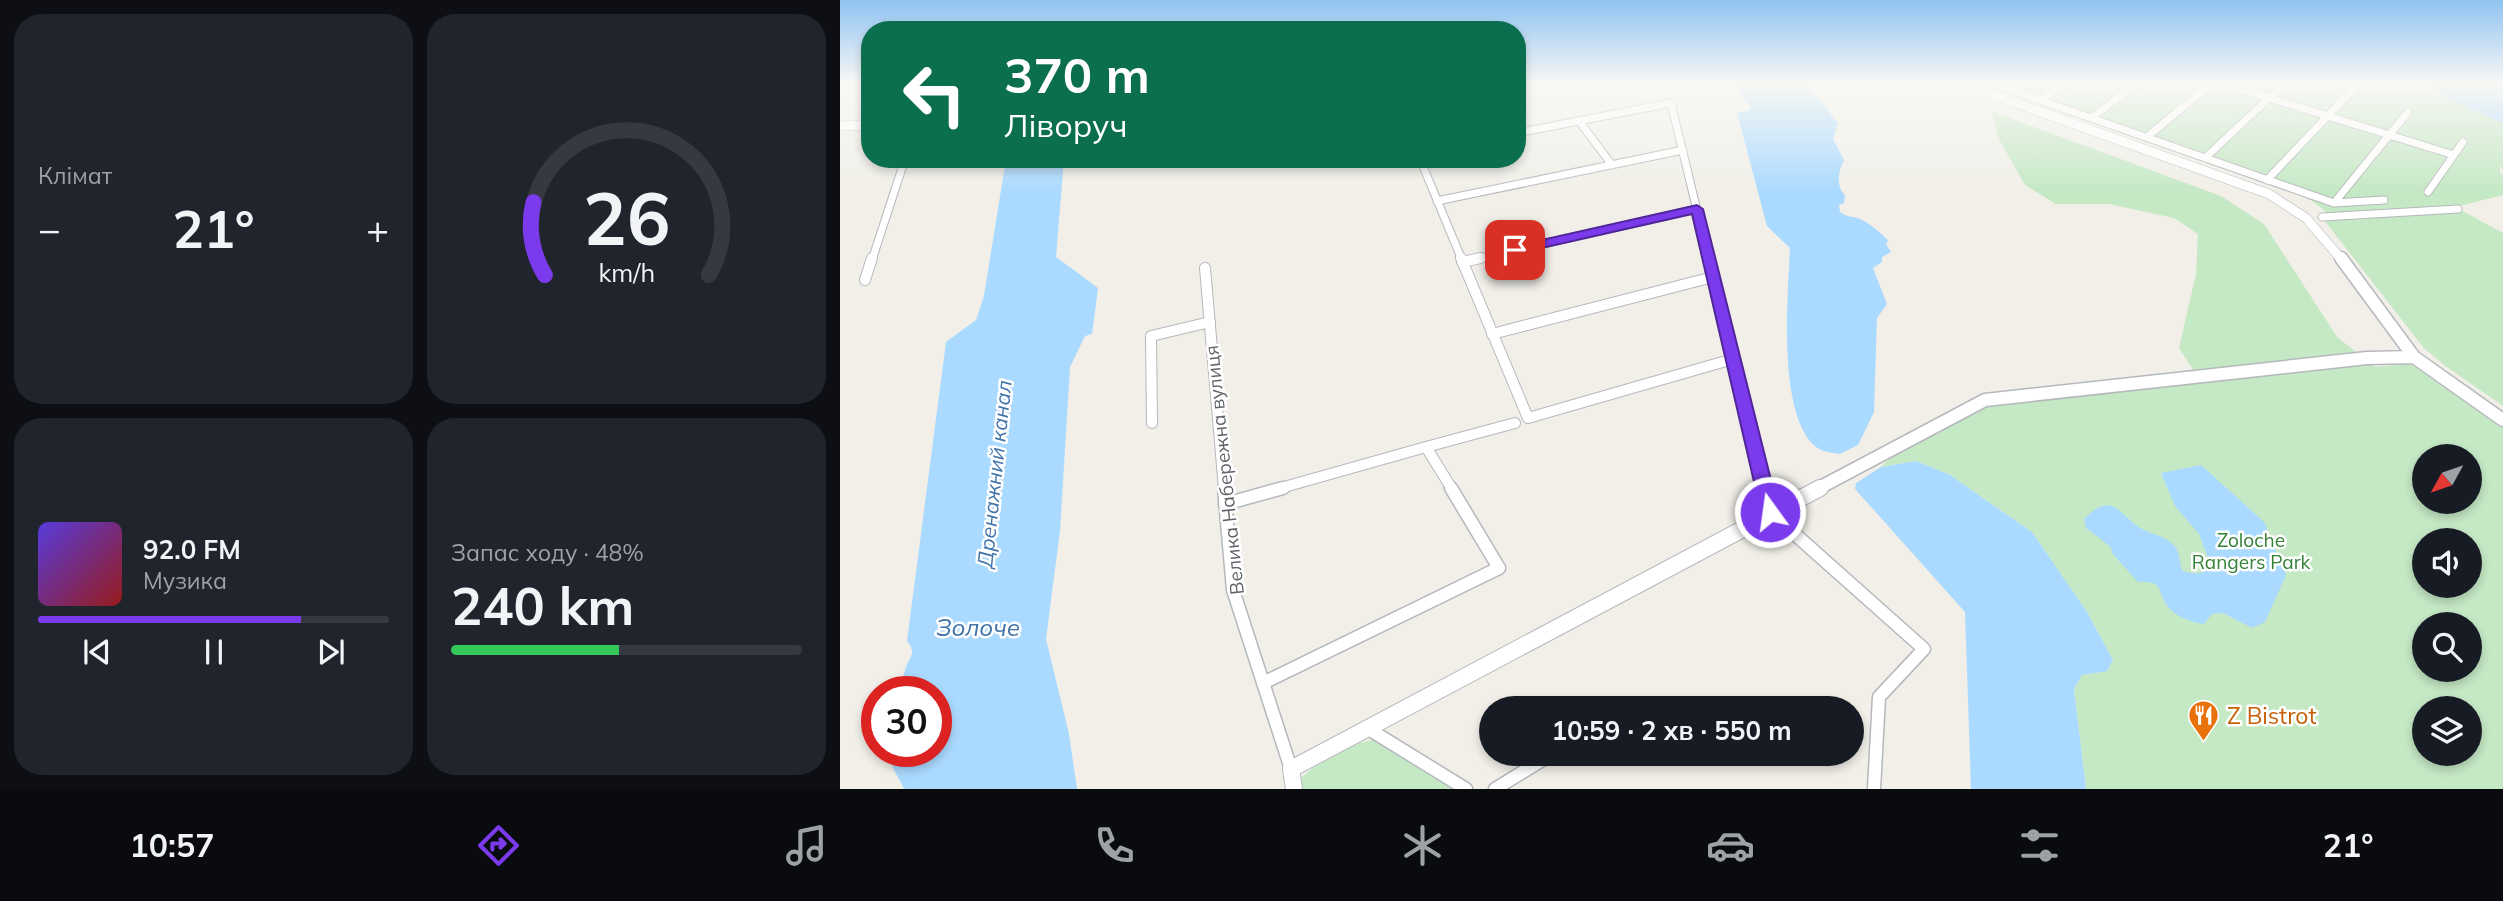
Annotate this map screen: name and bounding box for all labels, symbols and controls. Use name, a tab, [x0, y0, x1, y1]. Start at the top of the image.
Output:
text: 370 m	[1004, 44, 1150, 105]
icon: left	[889, 49, 980, 140]
text: Ліворуч	[1004, 105, 1127, 145]
text: Клімат	[38, 161, 112, 190]
text: 26	[583, 172, 670, 263]
text: 21°	[172, 196, 255, 261]
text: −	[38, 205, 61, 253]
text: +	[366, 205, 389, 253]
pin	[1485, 220, 1545, 280]
icon: arrive	[1496, 231, 1534, 269]
text: km/h	[598, 257, 655, 288]
street label: Велика Набережна вулиця	[1199, 344, 1249, 596]
water label: Дренажний канал	[971, 379, 1017, 571]
north arrow	[2412, 444, 2482, 514]
map controls	[2412, 444, 2482, 766]
position arrow	[1733, 475, 1807, 549]
park label: Zoloche Rangers Park	[2192, 528, 2311, 574]
button: sound	[2412, 528, 2482, 598]
text: 92.0 FM	[143, 533, 241, 566]
text: Запас ходу · 48%	[451, 538, 644, 567]
text: Музика	[143, 566, 227, 595]
text: 240 km	[451, 573, 634, 638]
water label: Золоче	[936, 612, 1020, 642]
button: search	[2412, 612, 2482, 682]
icon: previous	[78, 633, 116, 671]
icon: pause	[195, 633, 233, 671]
icon: next	[312, 633, 350, 671]
speed limit sign: 30	[861, 676, 952, 767]
button: layers	[2412, 696, 2482, 766]
restaurant icon: Z Bistrot	[2187, 699, 2221, 743]
place label: Z Bistrot	[2227, 701, 2316, 730]
text: 10:59 · 2 хв · 550 m	[1551, 714, 1792, 747]
icon: directions	[474, 821, 523, 870]
icon: music	[782, 821, 831, 870]
icon: phone	[1090, 821, 1139, 870]
icon: climate	[1398, 821, 1447, 870]
icon: car	[1706, 821, 1755, 870]
icon: filters	[2015, 821, 2064, 870]
text: 10:57	[130, 825, 214, 865]
text: 21°	[2323, 825, 2373, 865]

